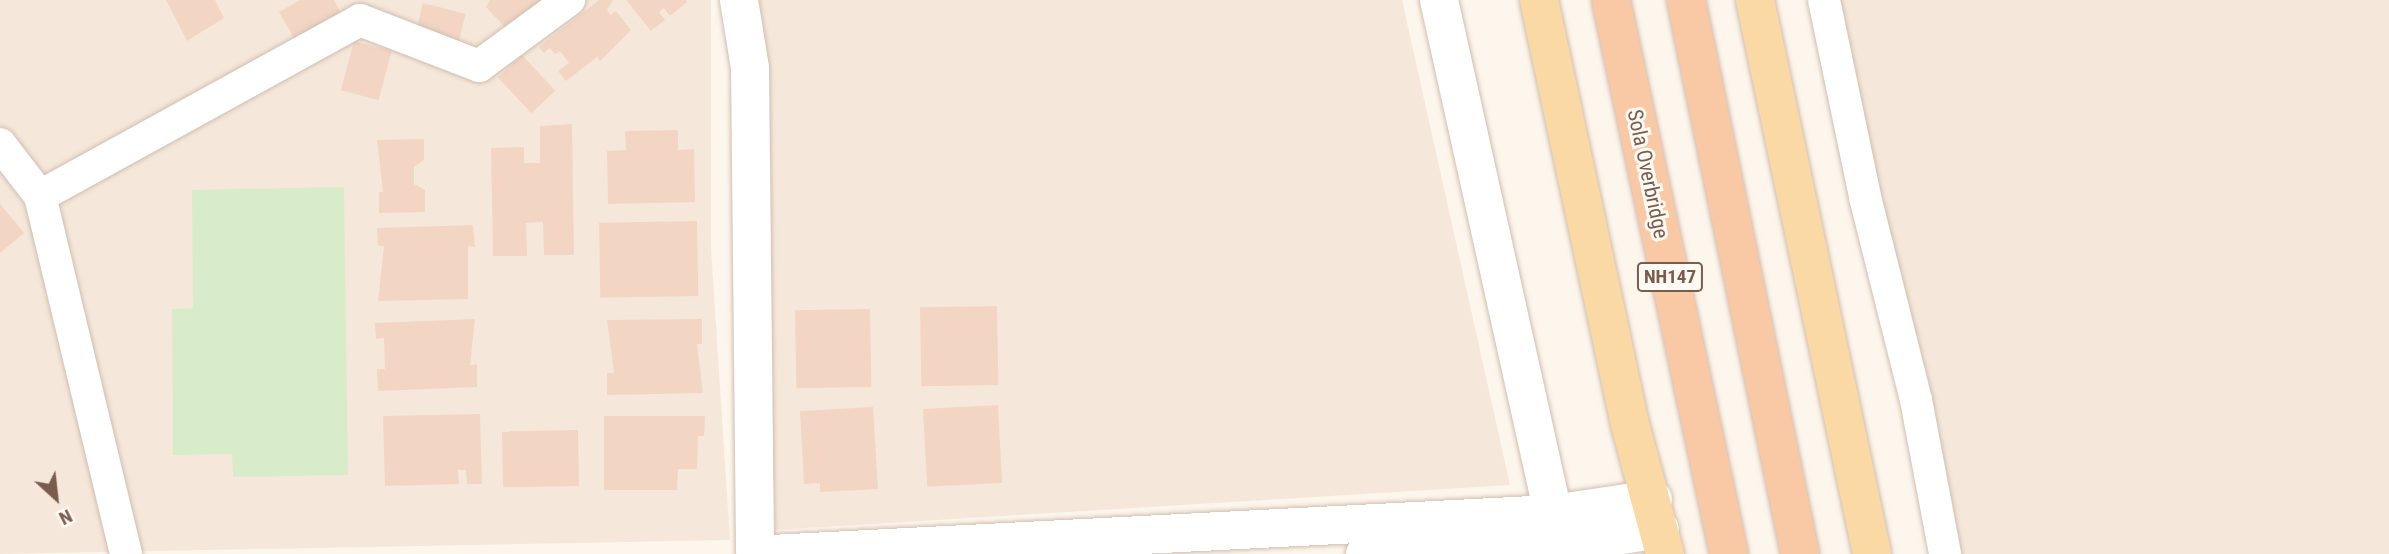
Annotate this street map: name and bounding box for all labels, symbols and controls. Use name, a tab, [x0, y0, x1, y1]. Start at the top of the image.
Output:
street label: Sola Overbridge	[1622, 107, 1674, 241]
road number: NH147	[1637, 262, 1703, 292]
north arrow	[21, 463, 91, 533]
text: N	[55, 504, 76, 530]

